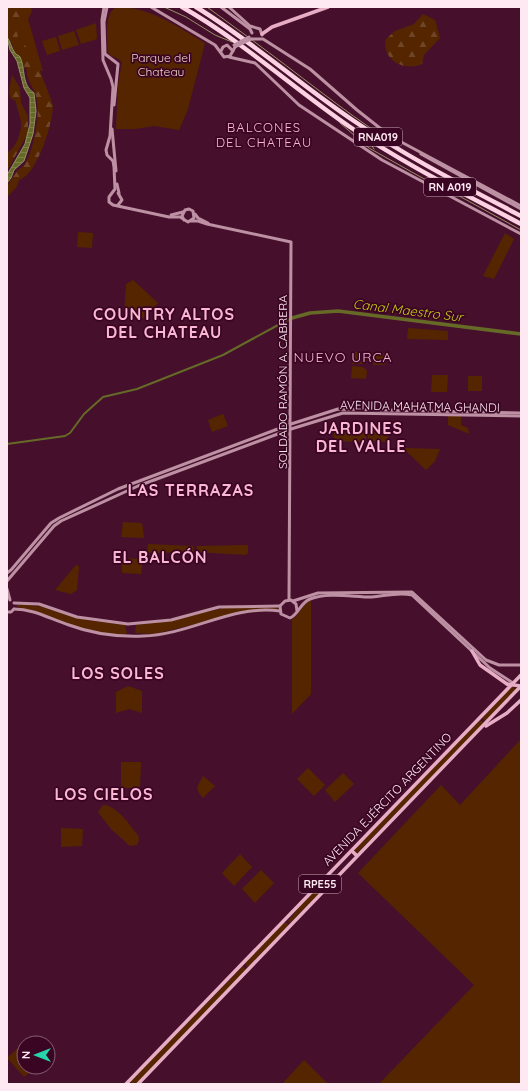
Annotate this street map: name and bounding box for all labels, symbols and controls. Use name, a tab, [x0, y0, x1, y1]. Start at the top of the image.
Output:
park label: Parque del Chateau	[131, 50, 191, 79]
district label: BALCONES DEL CHATEAU	[216, 119, 312, 150]
road number: RNA019	[354, 128, 402, 146]
road number: RN A019	[424, 178, 476, 196]
street label: SOLDADO RAMÓN A. CABRERA	[275, 295, 290, 469]
water label: Canal Maestro Sur	[352, 295, 466, 325]
district label: COUNTRY ALTOS DEL CHATEAU	[93, 304, 235, 342]
district label: NUEVO URCA	[293, 348, 393, 366]
street label: AVENIDA MAHATMA GHANDI	[340, 397, 500, 415]
district label: JARDINES DEL VALLE	[316, 418, 406, 456]
district label: LAS TERRAZAS	[128, 480, 254, 500]
district label: EL BALCÓN	[112, 547, 208, 567]
district label: LOS SOLES	[71, 663, 165, 683]
street label: AVENIDA EJÉRCITO ARGENTINO	[319, 729, 455, 869]
district label: LOS CIELOS	[54, 784, 154, 804]
road number: RPE55	[299, 875, 341, 893]
north arrow	[16, 1035, 56, 1075]
text: N	[19, 1051, 33, 1059]

